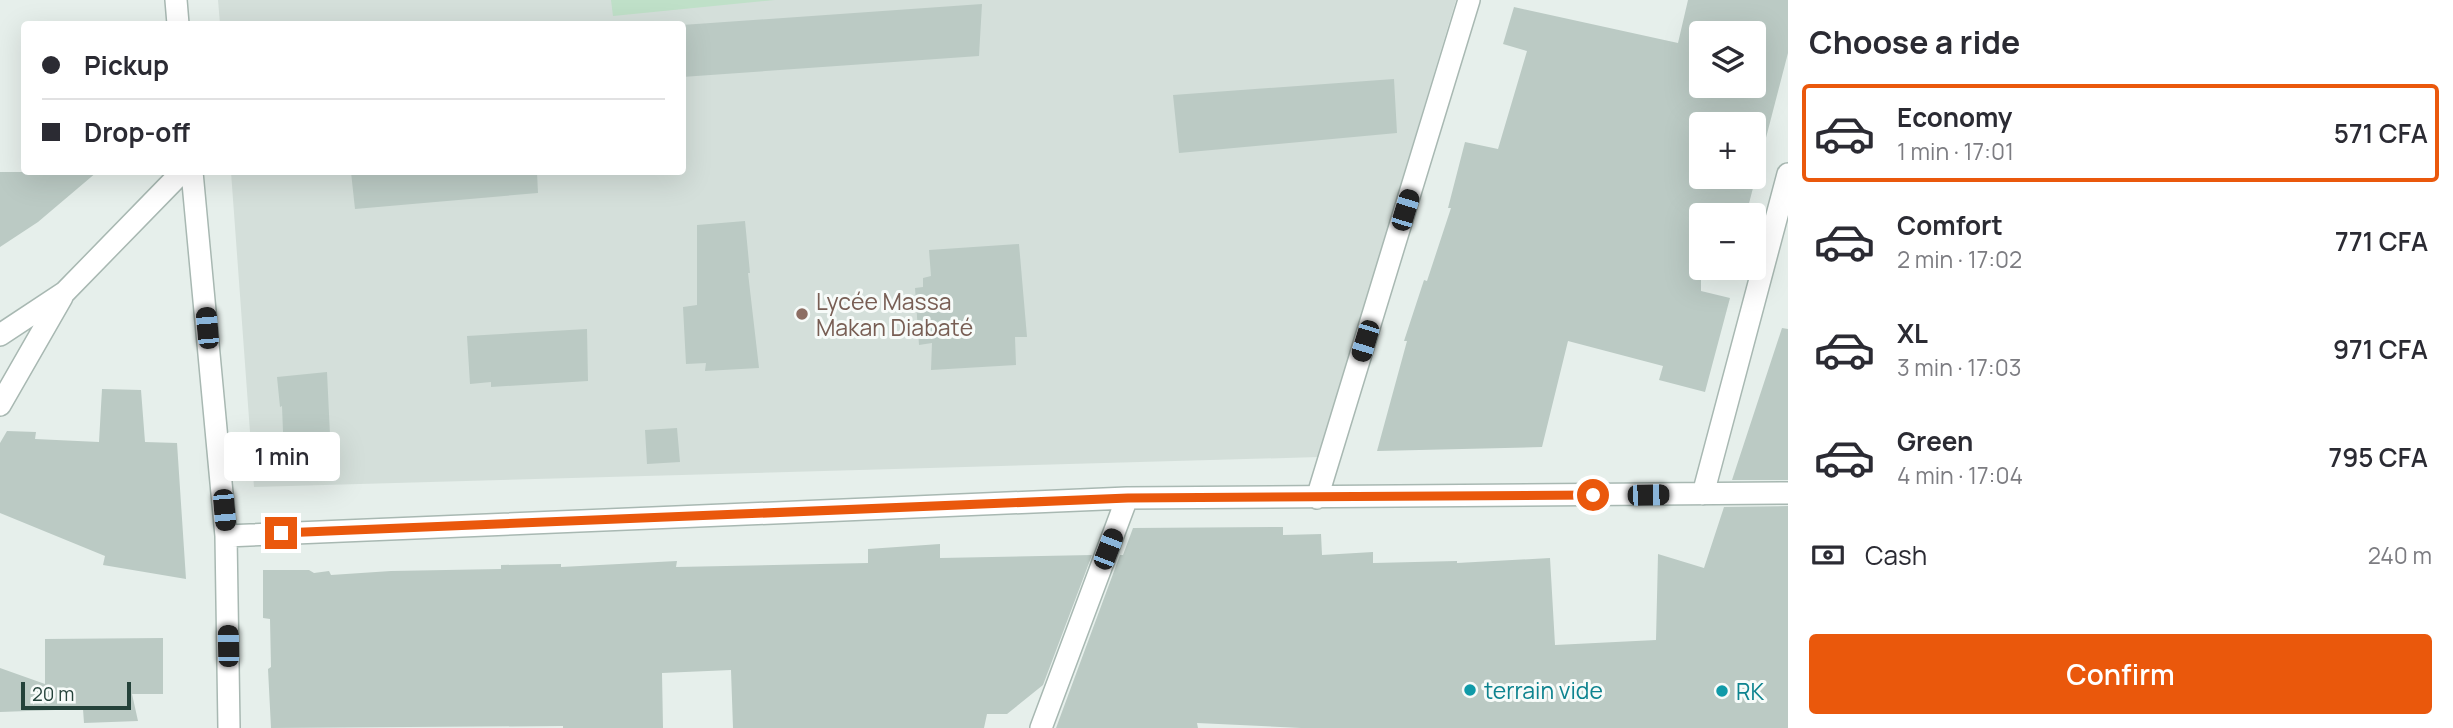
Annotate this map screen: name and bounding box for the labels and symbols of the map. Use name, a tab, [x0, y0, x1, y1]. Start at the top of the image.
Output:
car	[1389, 187, 1422, 233]
place label: Lycée Massa Makan Diabaté	[816, 285, 973, 343]
car	[195, 306, 220, 350]
marker: Lycée Massa Makan Diabaté	[794, 306, 810, 322]
car	[1349, 318, 1382, 364]
callout: 1 min	[223, 432, 339, 480]
route start	[1577, 479, 1609, 511]
car	[1627, 484, 1670, 506]
car	[212, 488, 237, 532]
route end	[265, 517, 297, 549]
car	[1091, 526, 1126, 572]
car	[218, 625, 239, 667]
place label: terrain vide	[1484, 674, 1603, 706]
place label: RK	[1736, 675, 1765, 707]
scale bar	[21, 679, 131, 711]
marker: terrain vide	[1462, 682, 1478, 698]
marker: RK	[1714, 683, 1730, 699]

